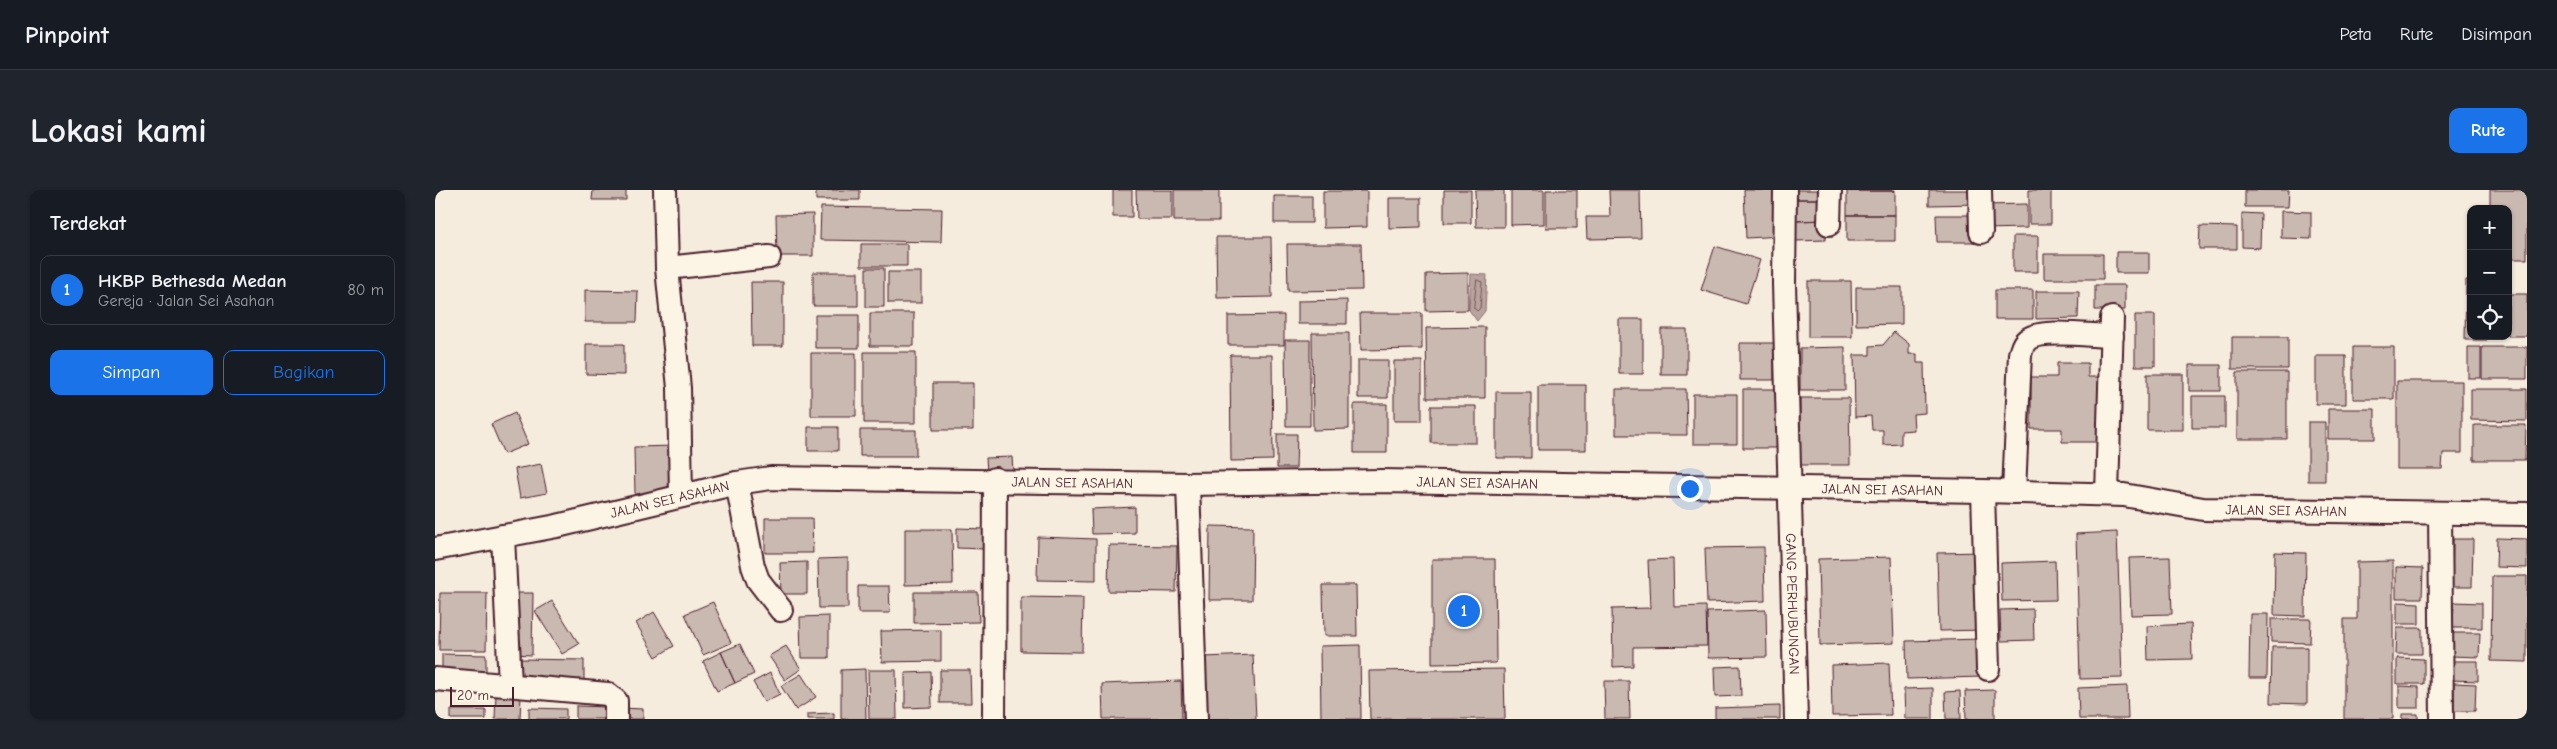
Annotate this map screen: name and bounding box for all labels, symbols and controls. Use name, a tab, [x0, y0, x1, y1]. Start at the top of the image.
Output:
text: Pinpoint	[25, 21, 109, 49]
text: Peta	[2339, 24, 2372, 45]
text: Rute	[2400, 24, 2433, 45]
text: Disimpan	[2461, 24, 2532, 45]
button: Rute	[2449, 108, 2527, 153]
text: Lokasi kami	[30, 110, 207, 151]
map controls	[2467, 205, 2512, 340]
button: +	[2467, 205, 2512, 250]
text: Terdekat	[50, 211, 126, 235]
button: −	[2467, 250, 2512, 295]
text: HKBP Bethesda Medan	[98, 270, 287, 292]
text: 1	[64, 281, 70, 299]
text: 80 m	[347, 281, 384, 299]
text: Gereja · Jalan Sei Asahan	[98, 292, 274, 310]
button: locate	[2467, 295, 2512, 340]
button: Simpan	[50, 350, 213, 395]
button: Bagikan	[223, 350, 385, 395]
street label: JALAN SEI ASAHAN	[1012, 473, 1133, 492]
street label: JALAN SEI ASAHAN	[1416, 474, 1538, 493]
your location	[1677, 476, 1703, 502]
street label: JALAN SEI ASAHAN	[609, 477, 731, 522]
street label: JALAN SEI ASAHAN	[1821, 480, 1943, 499]
street label: JALAN SEI ASAHAN	[2225, 501, 2347, 520]
street label: GANG PERHUBUNGAN	[1782, 533, 1803, 675]
pin: 1	[1448, 592, 1480, 630]
scale bar	[450, 684, 514, 707]
text: 20 m	[457, 687, 489, 704]

